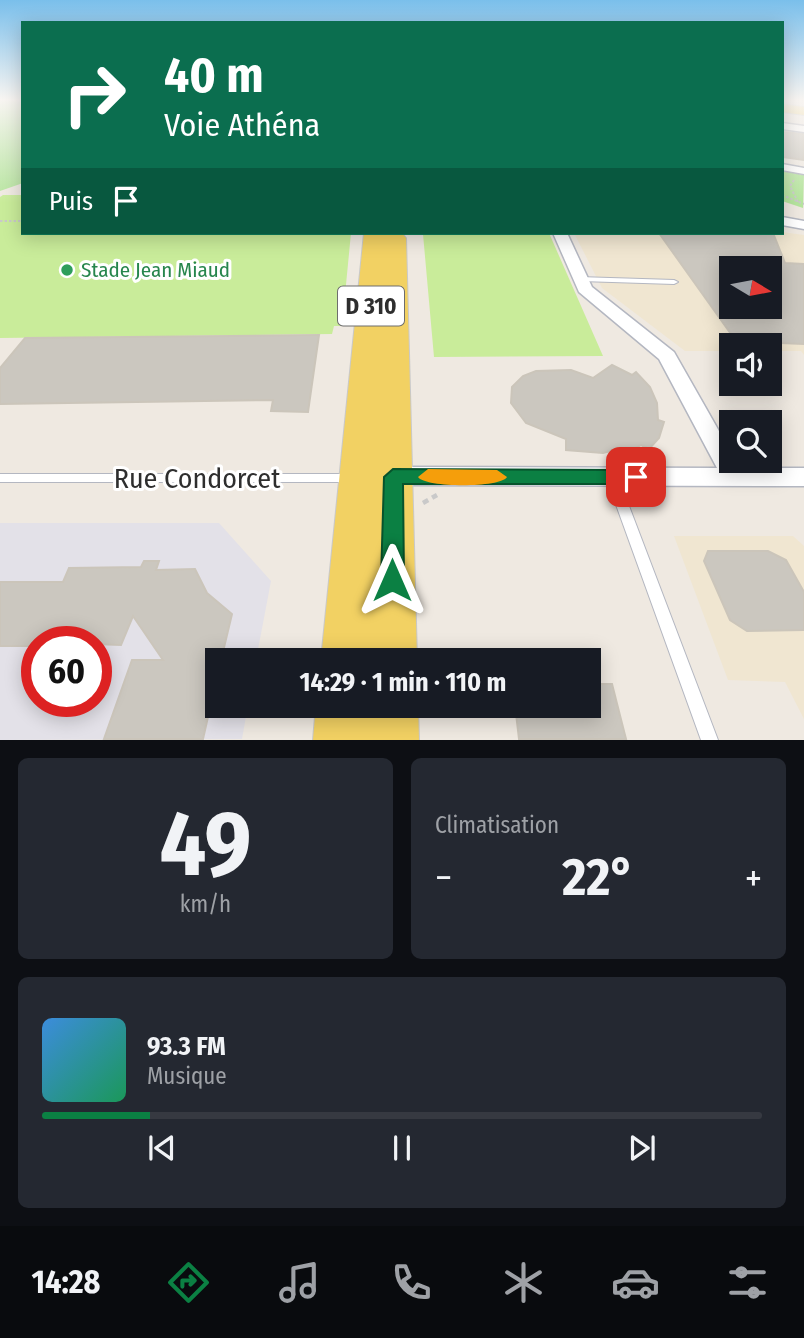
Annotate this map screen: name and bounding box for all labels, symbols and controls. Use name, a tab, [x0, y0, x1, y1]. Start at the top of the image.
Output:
text: 40 m	[164, 46, 264, 105]
icon: right	[49, 49, 140, 140]
text: Voie Athéna	[164, 106, 320, 144]
icon: arrive	[107, 182, 145, 220]
text: Puis	[49, 186, 93, 217]
north arrow	[719, 256, 782, 318]
map controls	[719, 256, 782, 473]
place label: Stade Jean Miaud	[81, 257, 230, 283]
marker: Stade Jean Miaud	[59, 262, 75, 278]
road number: D 310	[338, 286, 404, 326]
button: sound	[719, 333, 782, 396]
button: search	[719, 410, 782, 473]
pin	[606, 447, 666, 507]
icon: arrive	[617, 458, 655, 496]
street label: Rue Condorcet	[114, 462, 281, 495]
position arrow	[355, 543, 429, 617]
speed limit sign: 60	[21, 626, 112, 717]
text: 14:29 · 1 min · 110 m	[300, 667, 506, 698]
text: 49	[159, 790, 252, 899]
text: Climatisation	[435, 811, 559, 839]
text: 22°	[562, 846, 635, 909]
text: −	[435, 855, 452, 901]
text: +	[745, 855, 762, 901]
text: km/h	[180, 890, 231, 918]
text: 93.3 FM	[147, 1031, 226, 1062]
text: Musique	[147, 1062, 227, 1090]
icon: previous	[143, 1129, 181, 1167]
icon: pause	[383, 1129, 421, 1167]
icon: next	[623, 1129, 661, 1167]
icon: directions	[164, 1258, 213, 1307]
icon: music	[275, 1258, 324, 1307]
icon: phone	[387, 1258, 436, 1307]
icon: climate	[499, 1258, 548, 1307]
icon: car	[611, 1258, 660, 1307]
icon: filters	[723, 1258, 772, 1307]
text: 14:28	[31, 1263, 101, 1301]

